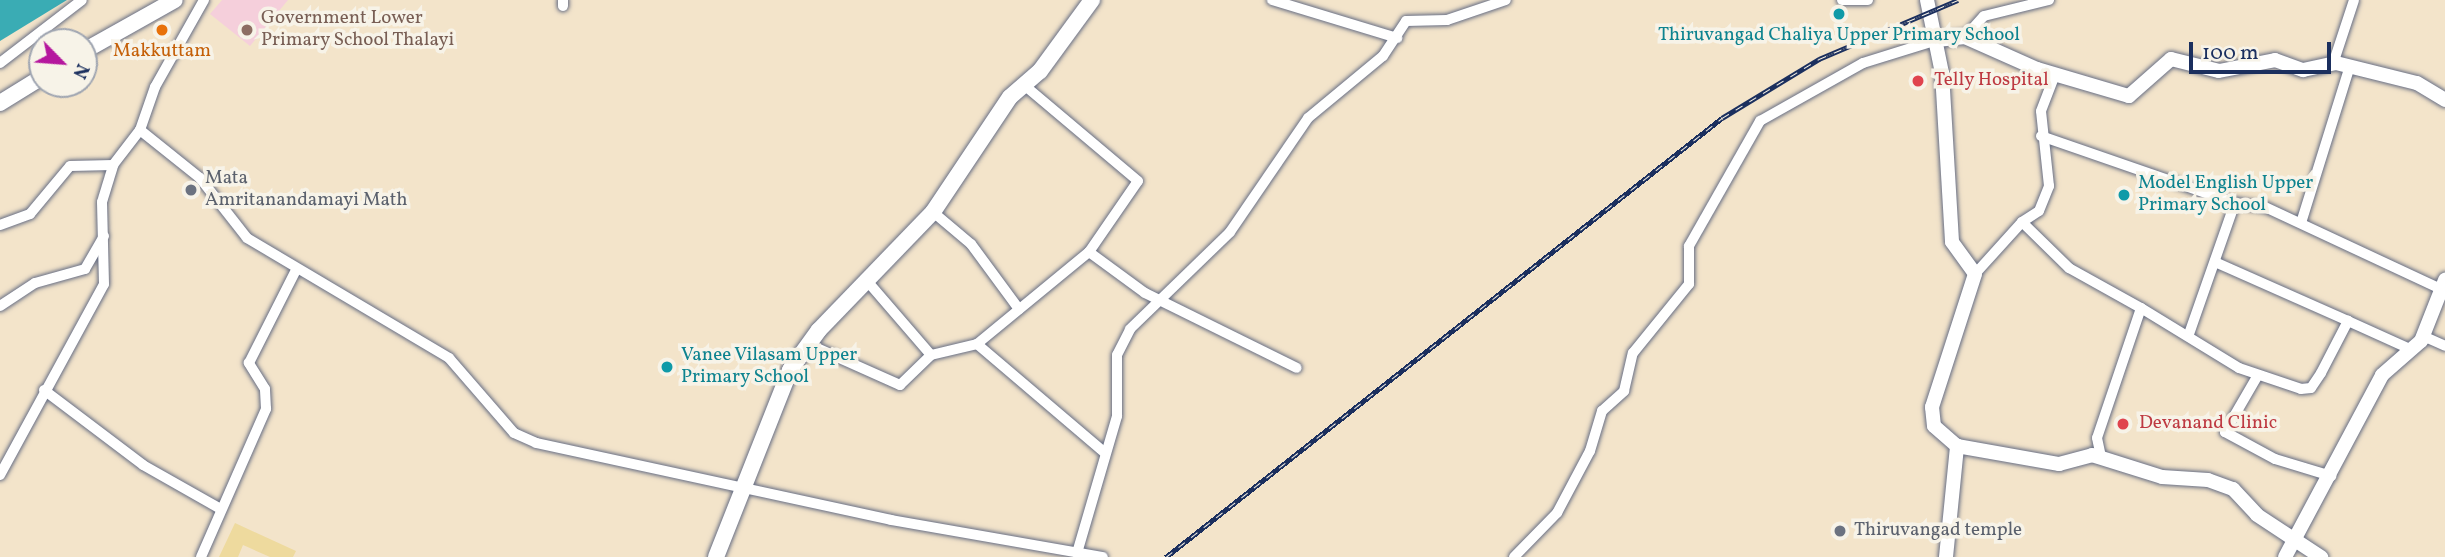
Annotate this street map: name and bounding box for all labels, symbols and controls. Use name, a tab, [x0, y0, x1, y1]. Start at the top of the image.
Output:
marker: Thiruvangad Chaliya Upper Primary School	[1831, 6, 1847, 22]
place label: Government Lower Primary School Thalayi	[261, 8, 455, 52]
marker: Makkuttam	[154, 22, 170, 38]
marker: Government Lower Primary School Thalayi	[239, 22, 255, 38]
place label: Thiruvangad Chaliya Upper Primary School	[1658, 25, 2020, 47]
north arrow	[28, 28, 98, 98]
scale bar	[2193, 28, 2335, 72]
text: 100 m	[2202, 39, 2259, 68]
place label: Makkuttam	[113, 41, 211, 63]
text: N	[66, 59, 95, 83]
place label: Telly Hospital	[1934, 70, 2049, 92]
marker: Telly Hospital	[1908, 71, 1928, 91]
place label: Mata Amritanandamayi Math	[205, 168, 408, 212]
place label: Model English Upper Primary School	[2138, 173, 2313, 217]
marker: Mata Amritanandamayi Math	[183, 182, 199, 198]
marker: Model English Upper Primary School	[2116, 187, 2132, 203]
place label: Vanee Vilasam Upper Primary School	[681, 345, 858, 389]
marker: Vanee Vilasam Upper Primary School	[659, 359, 675, 375]
place label: Devanand Clinic	[2139, 413, 2277, 435]
marker: Devanand Clinic	[2113, 414, 2133, 434]
place label: Thiruvangad temple	[1854, 520, 2022, 542]
marker: Thiruvangad temple	[1832, 523, 1848, 539]

